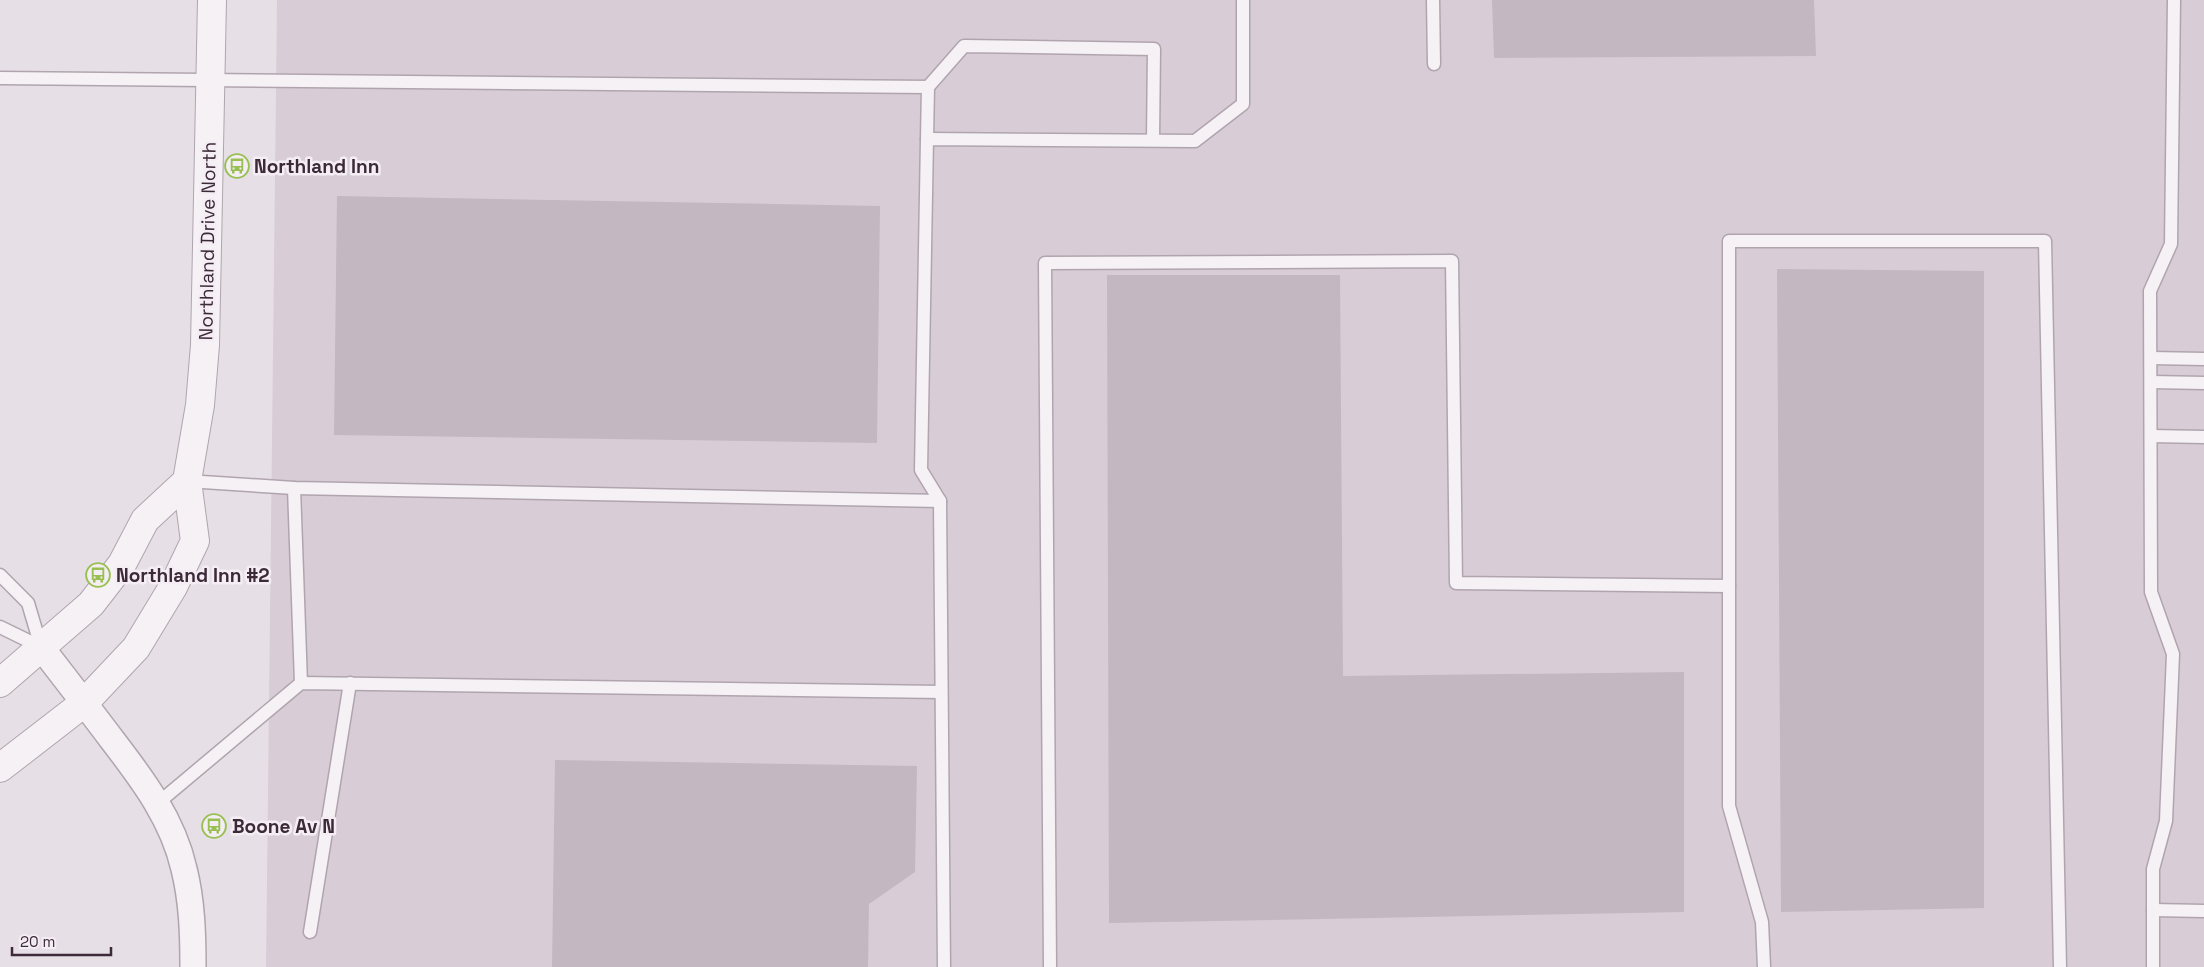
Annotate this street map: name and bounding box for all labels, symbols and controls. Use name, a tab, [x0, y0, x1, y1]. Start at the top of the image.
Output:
street label: Northland Drive North	[193, 142, 222, 340]
bus stop icon: Northland Inn	[224, 153, 250, 179]
place label: Northland Inn	[254, 154, 379, 179]
bus stop icon: Northland Inn #2	[85, 562, 111, 588]
place label: Northland Inn #2	[116, 563, 270, 588]
bus stop icon: Boone Av N	[201, 813, 227, 839]
place label: Boone Av N	[232, 814, 335, 839]
scale bar	[12, 924, 111, 956]
text: 20 m	[20, 932, 55, 951]

